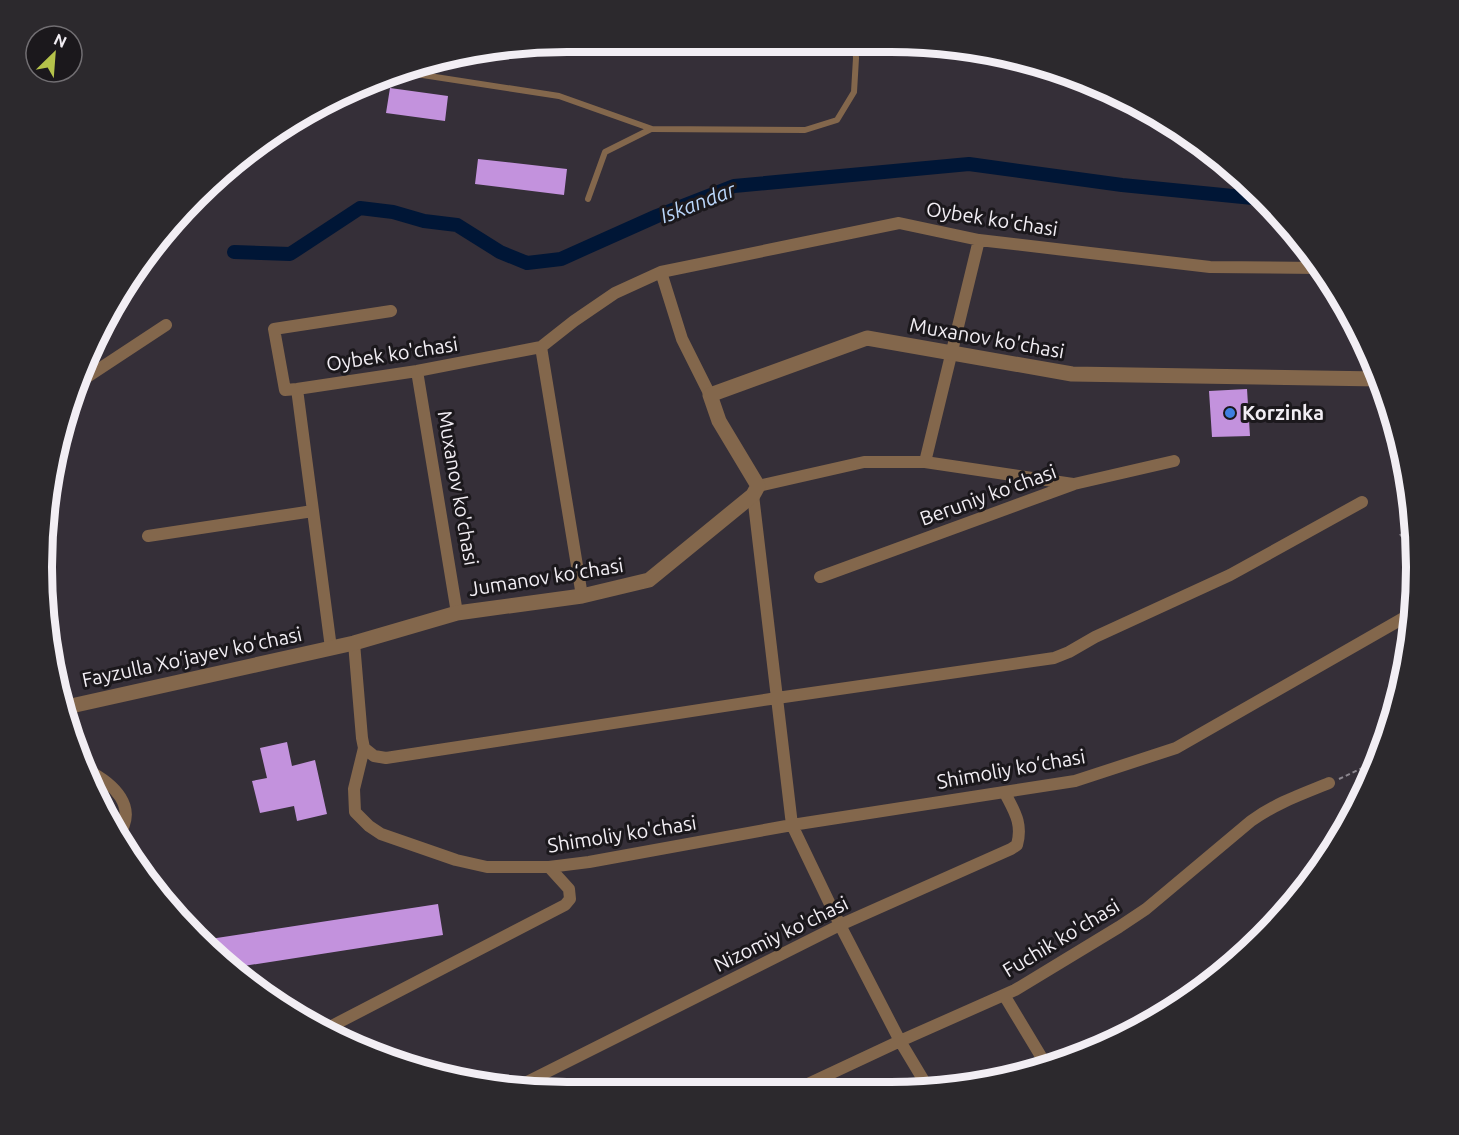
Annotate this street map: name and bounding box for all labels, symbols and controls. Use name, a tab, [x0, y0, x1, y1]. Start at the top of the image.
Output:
north arrow	[24, 24, 84, 84]
text: N	[51, 30, 70, 51]
water label: Iskandar	[657, 176, 740, 227]
street label: Oybek ko'chasi	[925, 197, 1060, 240]
street label: Muxanov ko'chasi	[908, 313, 1066, 362]
street label: Oybek ko'chasi	[324, 332, 459, 375]
place label: Korzinka	[1242, 401, 1324, 424]
marker: Korzinka	[1223, 406, 1237, 420]
street label: Muxanov ko'chasi	[434, 409, 483, 567]
street label: Beruniy ko‘chasi	[917, 459, 1059, 530]
street label: Jumanov ko‘chasi	[467, 553, 625, 600]
street label: Fayzulla Xo‘jayev ko‘chasi	[80, 622, 304, 691]
street label: Shimoliy ko‘chasi	[935, 744, 1087, 793]
street label: Shimoliy ko'chasi	[546, 810, 698, 857]
street label: Nizomiy ko'chasi	[710, 891, 852, 976]
street label: Fuchik ko'chasi	[998, 894, 1123, 981]

